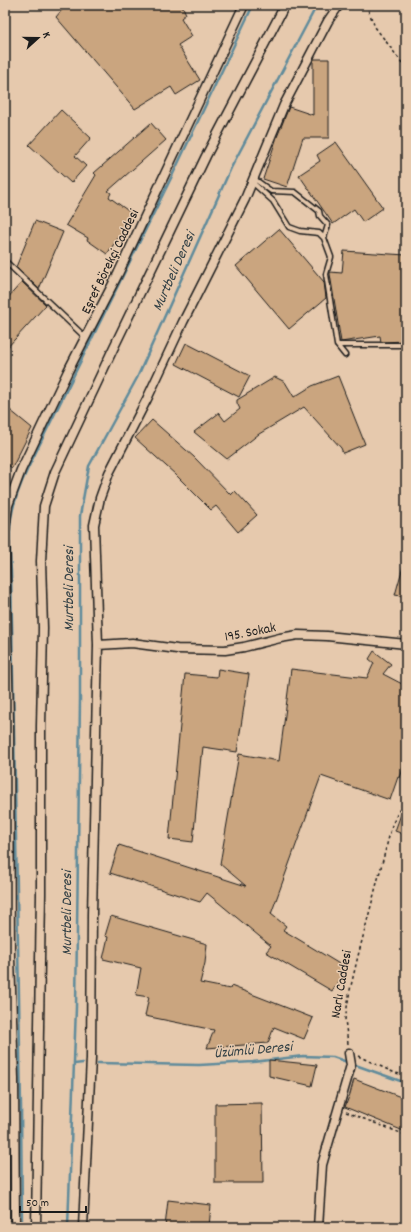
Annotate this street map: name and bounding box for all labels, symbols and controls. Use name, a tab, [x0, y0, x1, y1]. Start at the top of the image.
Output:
north arrow	[18, 18, 58, 58]
text: K	[37, 30, 54, 40]
street label: Eşref Börekçi Caddesi	[77, 206, 145, 318]
water label: Murtbeli Deresi	[148, 227, 203, 315]
water label: Murtbeli Deresi	[59, 544, 81, 631]
street label: 195. Sokak	[223, 618, 278, 648]
water label: Murtbeli Deresi	[57, 868, 79, 955]
street label: Narlı Caddesi	[326, 948, 358, 1020]
water label: Üzümlü Deresi	[213, 1036, 295, 1065]
scale bar	[20, 1188, 86, 1214]
text: 50 m	[26, 1195, 49, 1212]

